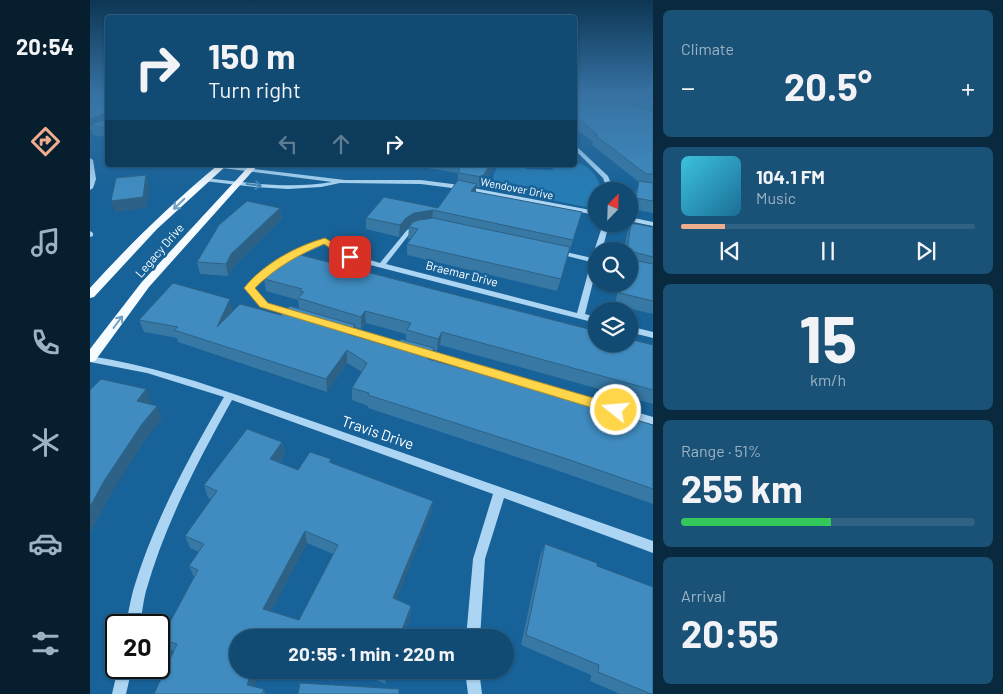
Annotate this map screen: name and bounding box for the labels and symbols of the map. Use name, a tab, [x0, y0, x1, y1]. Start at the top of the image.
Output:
street label: Wendover Drive	[479, 175, 555, 201]
one-way arrow	[246, 180, 262, 190]
north arrow	[588, 182, 638, 232]
one-way arrow	[172, 198, 185, 210]
street label: Legacy Drive	[132, 220, 186, 280]
pin	[329, 236, 371, 278]
street label: Braemar Drive	[424, 257, 500, 289]
one-way arrow	[112, 315, 123, 328]
position arrow	[589, 383, 641, 435]
street label: Travis Drive	[339, 411, 417, 453]
speed limit sign: 20	[105, 614, 170, 679]

